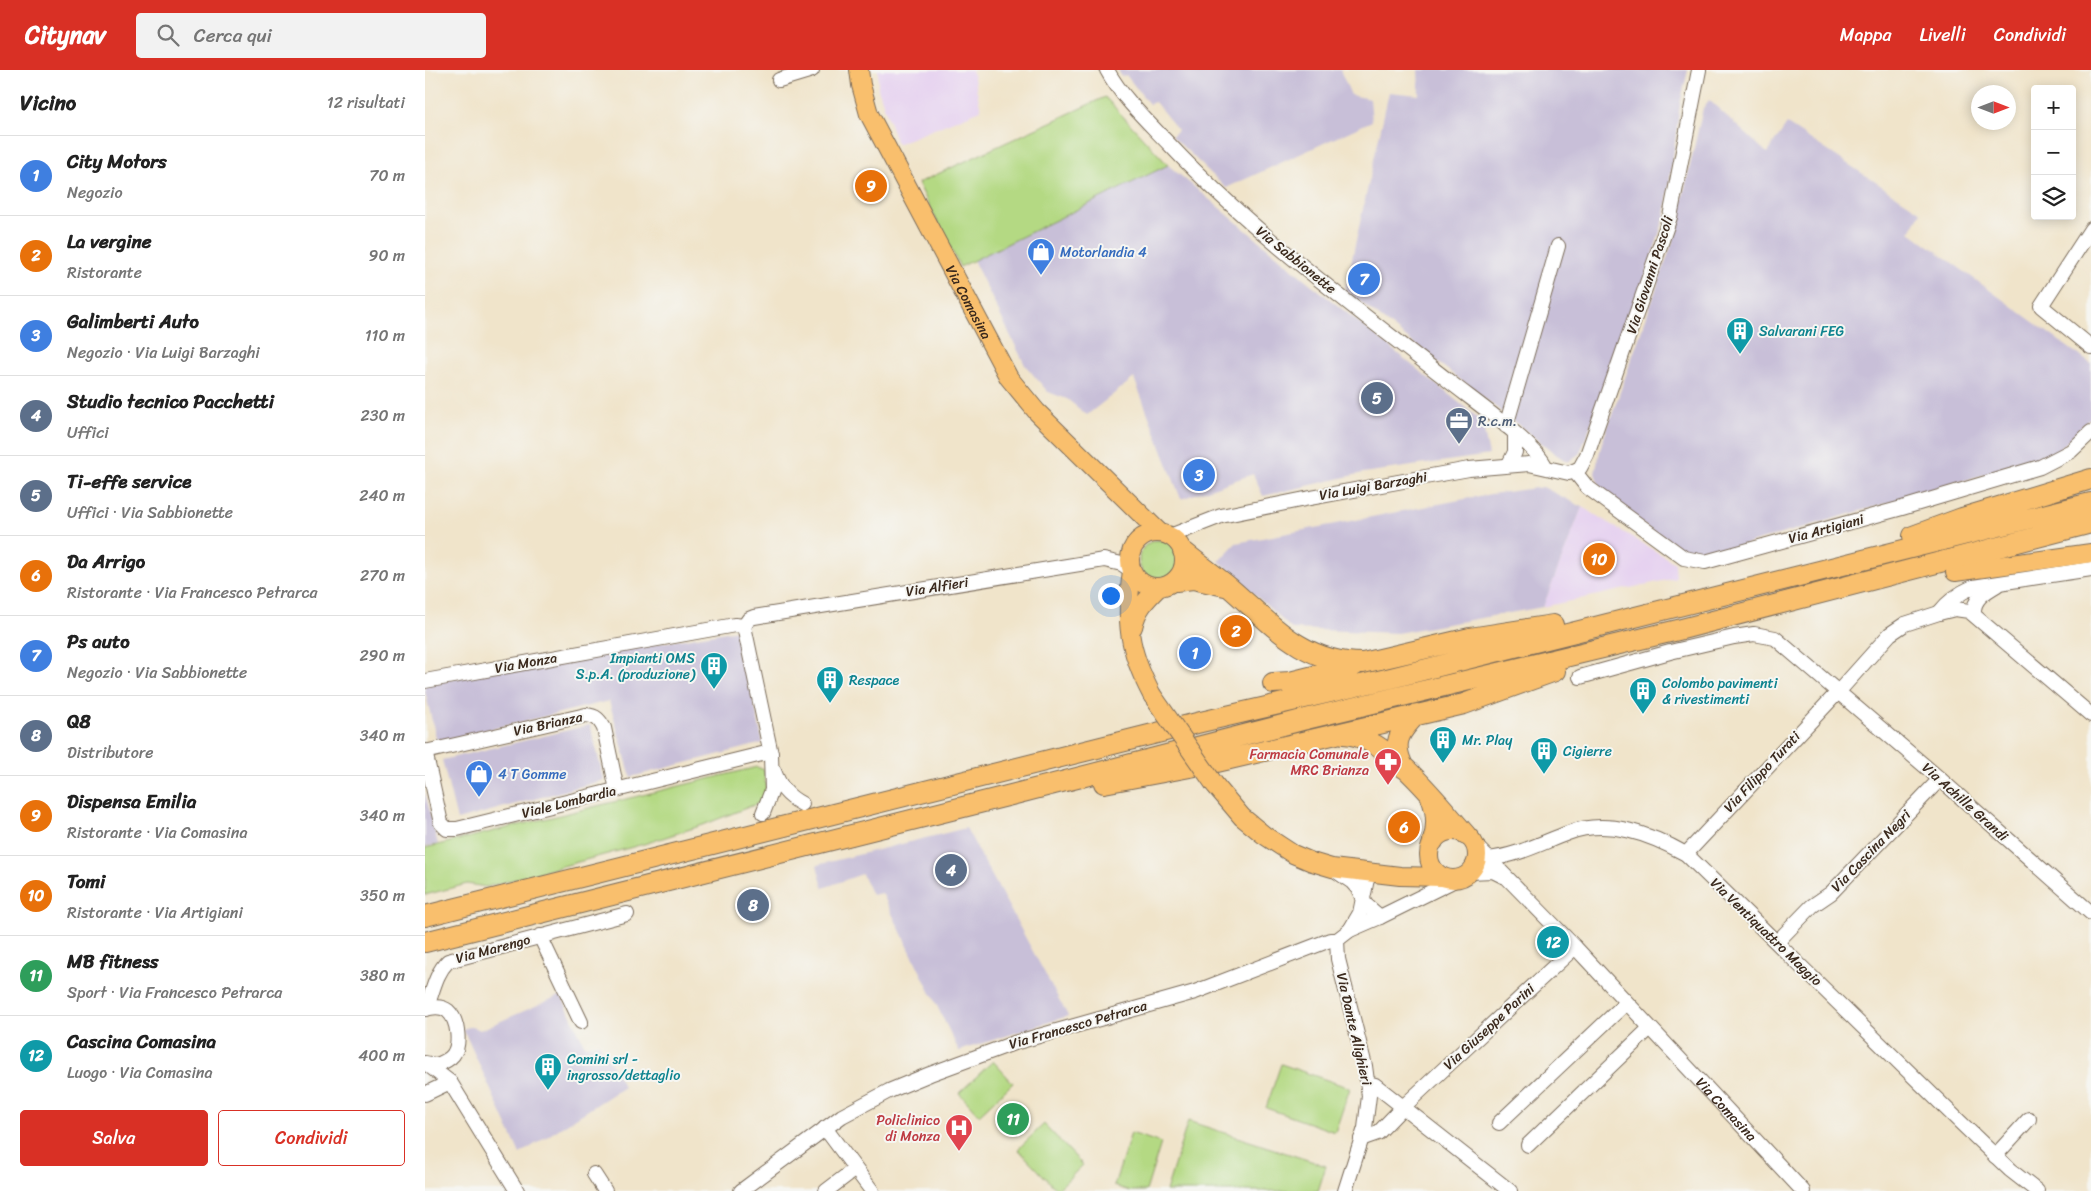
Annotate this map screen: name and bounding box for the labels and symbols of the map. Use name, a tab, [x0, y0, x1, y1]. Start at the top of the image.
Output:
north arrow	[1971, 85, 2016, 130]
pin: 9	[855, 167, 887, 205]
street label: Via Giovanni Pascoli	[1619, 212, 1681, 337]
street label: Via Sabbionette	[1250, 219, 1342, 301]
shop icon: Motorlandia 4	[1026, 237, 1056, 276]
place label: Motorlandia 4	[1060, 240, 1147, 265]
street label: Via Comasina	[939, 260, 999, 344]
pin: 7	[1348, 260, 1380, 298]
building icon: Salvarani FEG	[1725, 316, 1755, 355]
place label: Salvarani FEG	[1759, 319, 1845, 344]
pin: 5	[1361, 379, 1393, 417]
office icon: R.c.m.	[1444, 406, 1474, 445]
place label: R.c.m.	[1478, 409, 1517, 434]
pin: 3	[1183, 456, 1215, 494]
street label: Via Luigi Barzaghi	[1317, 464, 1430, 508]
street label: Via Artigiani	[1786, 507, 1868, 551]
pin: 10	[1583, 540, 1615, 578]
street label: Via Alfieri	[904, 570, 971, 604]
your location	[1098, 583, 1124, 609]
pin: 2	[1220, 612, 1252, 650]
pin: 1	[1179, 634, 1211, 672]
street label: Via Monza	[493, 645, 559, 681]
place label: Impianti OMS S.p.A. (produzione)	[576, 646, 696, 687]
building icon: Impianti OMS S.p.A. (produzione)	[699, 651, 729, 690]
building icon: Respace	[815, 665, 845, 704]
place label: Respace	[849, 668, 900, 693]
place label: Colombo pavimenti & rivestimenti	[1662, 671, 1779, 712]
building icon: Colombo pavimenti & rivestimenti	[1628, 676, 1658, 715]
street label: Via Brianza	[511, 704, 586, 743]
street label: Via Filippo Turati	[1717, 724, 1808, 819]
building icon: Mr. Play	[1428, 725, 1458, 764]
place label: Mr. Play	[1462, 728, 1513, 753]
building icon: Cigierre	[1529, 736, 1559, 775]
place label: Cigierre	[1563, 739, 1612, 764]
place label: Farmacia Comunale MRC Brianza	[1249, 742, 1369, 783]
pharmacy icon: Farmacia Comunale MRC Brianza	[1373, 747, 1403, 786]
street label: Via Achille Grandi	[1916, 756, 2015, 849]
shop icon: 4 T Gomme	[464, 759, 494, 798]
place label: 4 T Gomme	[498, 762, 566, 787]
street label: Viale Lombardia	[519, 778, 619, 826]
street label: Via Cascina Negri	[1825, 803, 1918, 898]
pin: 6	[1388, 808, 1420, 846]
pin: 4	[935, 851, 967, 889]
street label: Via Ventiquattro Maggio	[1704, 871, 1828, 993]
pin: 8	[737, 886, 769, 924]
pin: 12	[1537, 923, 1569, 961]
street label: Via Marengo	[453, 927, 533, 971]
street label: Via Dante Alighieri	[1329, 970, 1379, 1089]
street label: Via Giuseppe Parini	[1437, 977, 1542, 1076]
street label: Via Francesco Petrarca	[1006, 993, 1151, 1057]
place label: Comini srl - ingrosso/dettaglio	[567, 1047, 680, 1088]
building icon: Comini srl - ingrosso/dettaglio	[533, 1052, 563, 1091]
street label: Via Comasina	[1689, 1071, 1763, 1147]
pin: 11	[997, 1100, 1029, 1138]
place label: Policlinico di Monza	[876, 1108, 940, 1149]
hospital icon: Policlinico di Monza	[944, 1113, 974, 1152]

